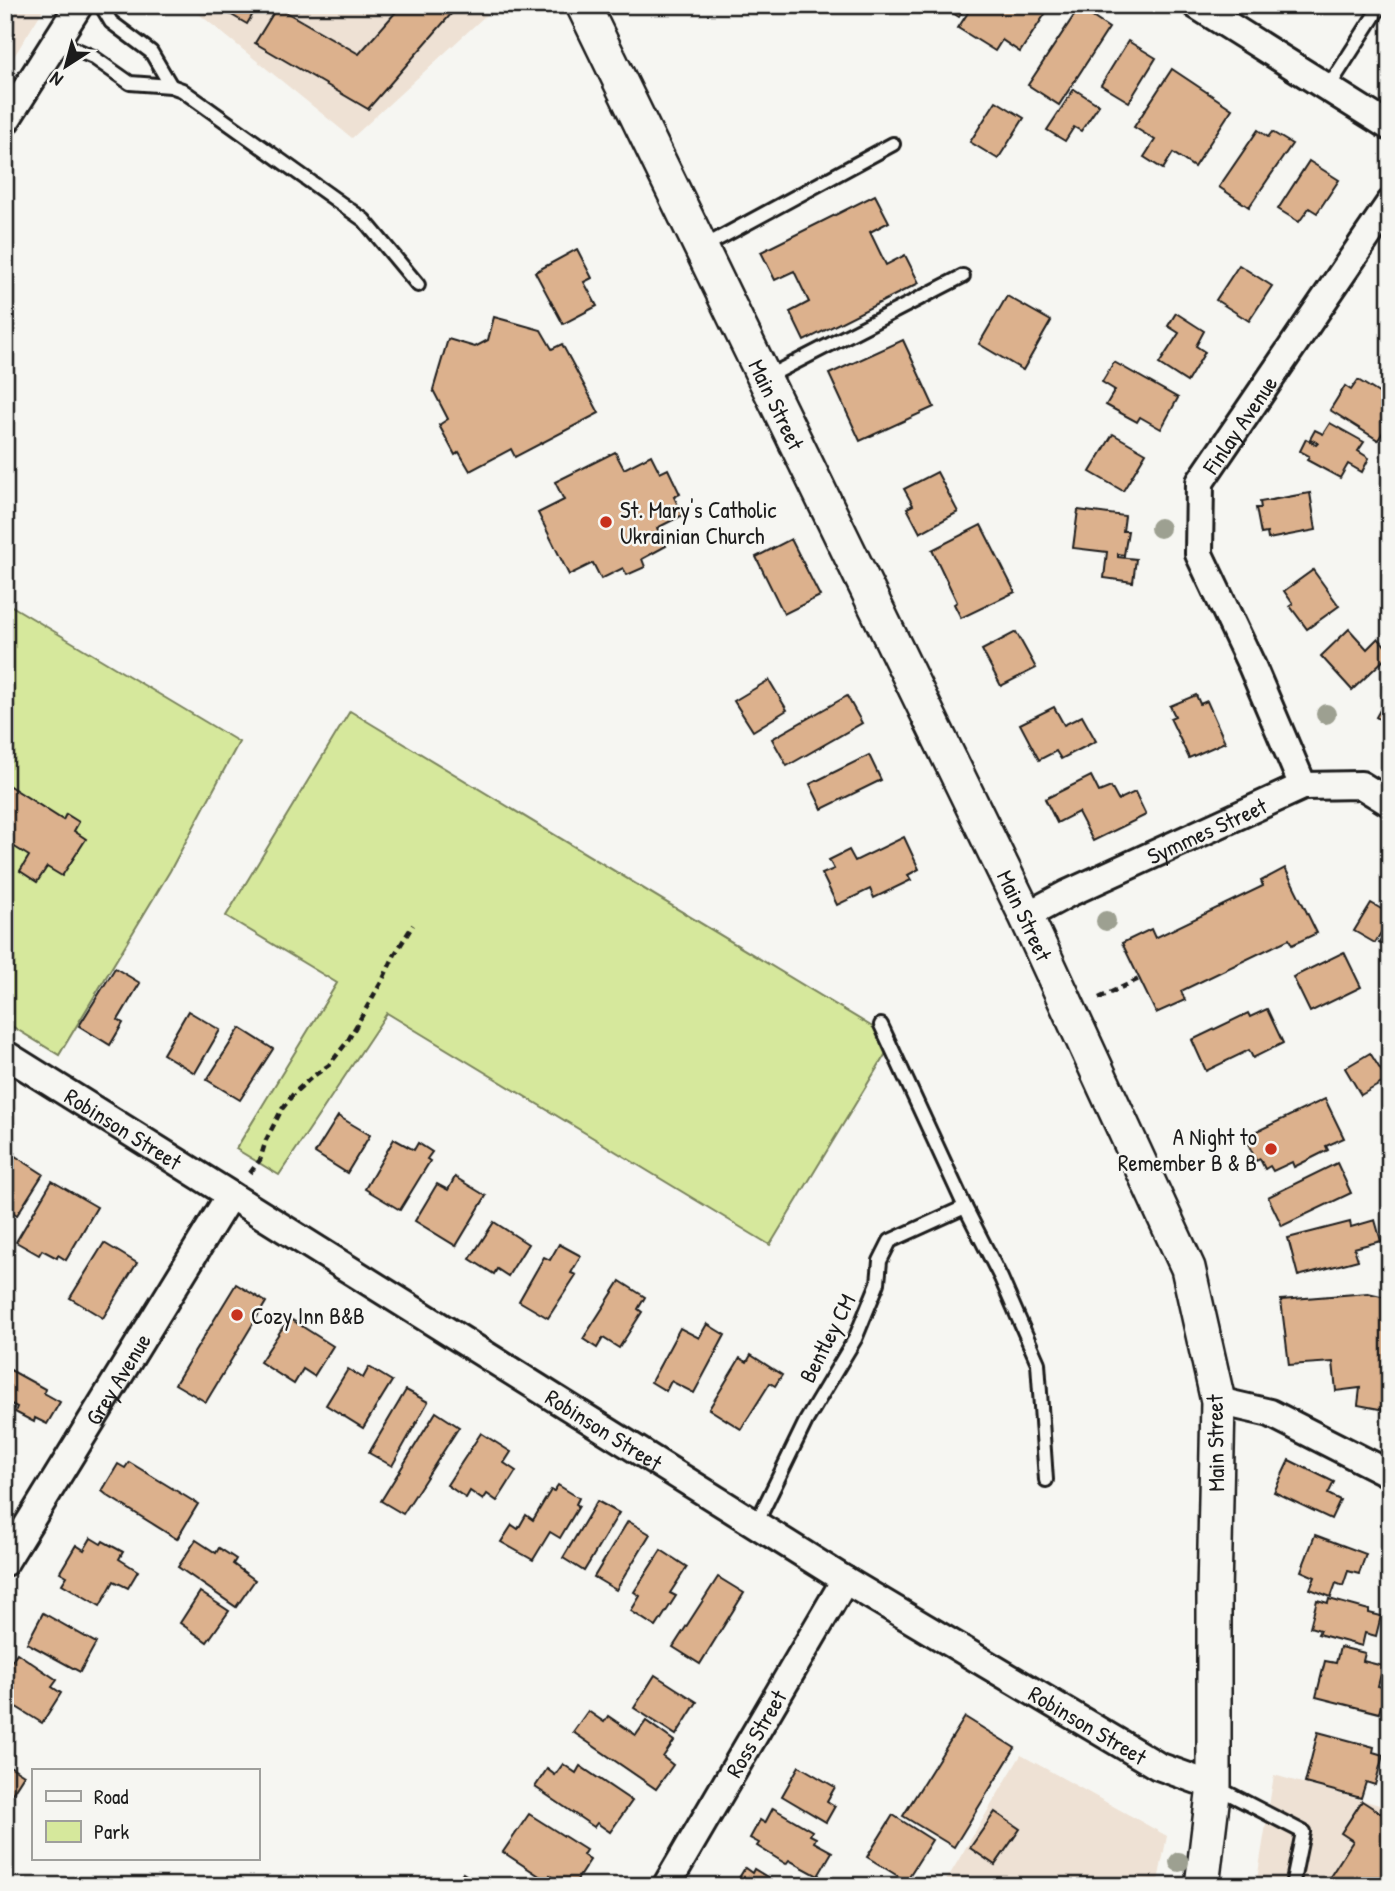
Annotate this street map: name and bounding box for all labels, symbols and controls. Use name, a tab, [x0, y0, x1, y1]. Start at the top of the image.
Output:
north arrow	[32, 32, 102, 102]
text: N	[44, 66, 68, 93]
street label: Main Street	[742, 354, 813, 456]
street label: Finlay Avenue	[1194, 369, 1284, 481]
place label: St. Mary's Catholic Ukrainian Church	[620, 494, 777, 551]
marker: St. Mary's Catholic Ukrainian Church	[598, 514, 614, 530]
street label: Symmes Street	[1142, 789, 1272, 871]
street label: Main Street	[990, 865, 1060, 967]
street label: Robinson Street	[59, 1080, 189, 1177]
place label: A Night to Remember B & B	[1118, 1121, 1257, 1178]
marker: A Night to Remember B & B	[1263, 1141, 1279, 1157]
street label: Bentley CM	[791, 1288, 863, 1388]
place label: Cozy Inn B&B	[251, 1300, 365, 1331]
marker: Cozy Inn B&B	[229, 1307, 245, 1323]
street label: Grey Avenue	[77, 1327, 157, 1430]
street label: Robinson Street	[540, 1381, 669, 1478]
street label: Main Street	[1199, 1393, 1231, 1492]
street label: Robinson Street	[1023, 1677, 1154, 1772]
street label: Ross Street	[718, 1683, 794, 1783]
legend	[32, 1769, 259, 1860]
text: Road	[94, 1782, 128, 1811]
text: Park	[94, 1817, 129, 1846]

